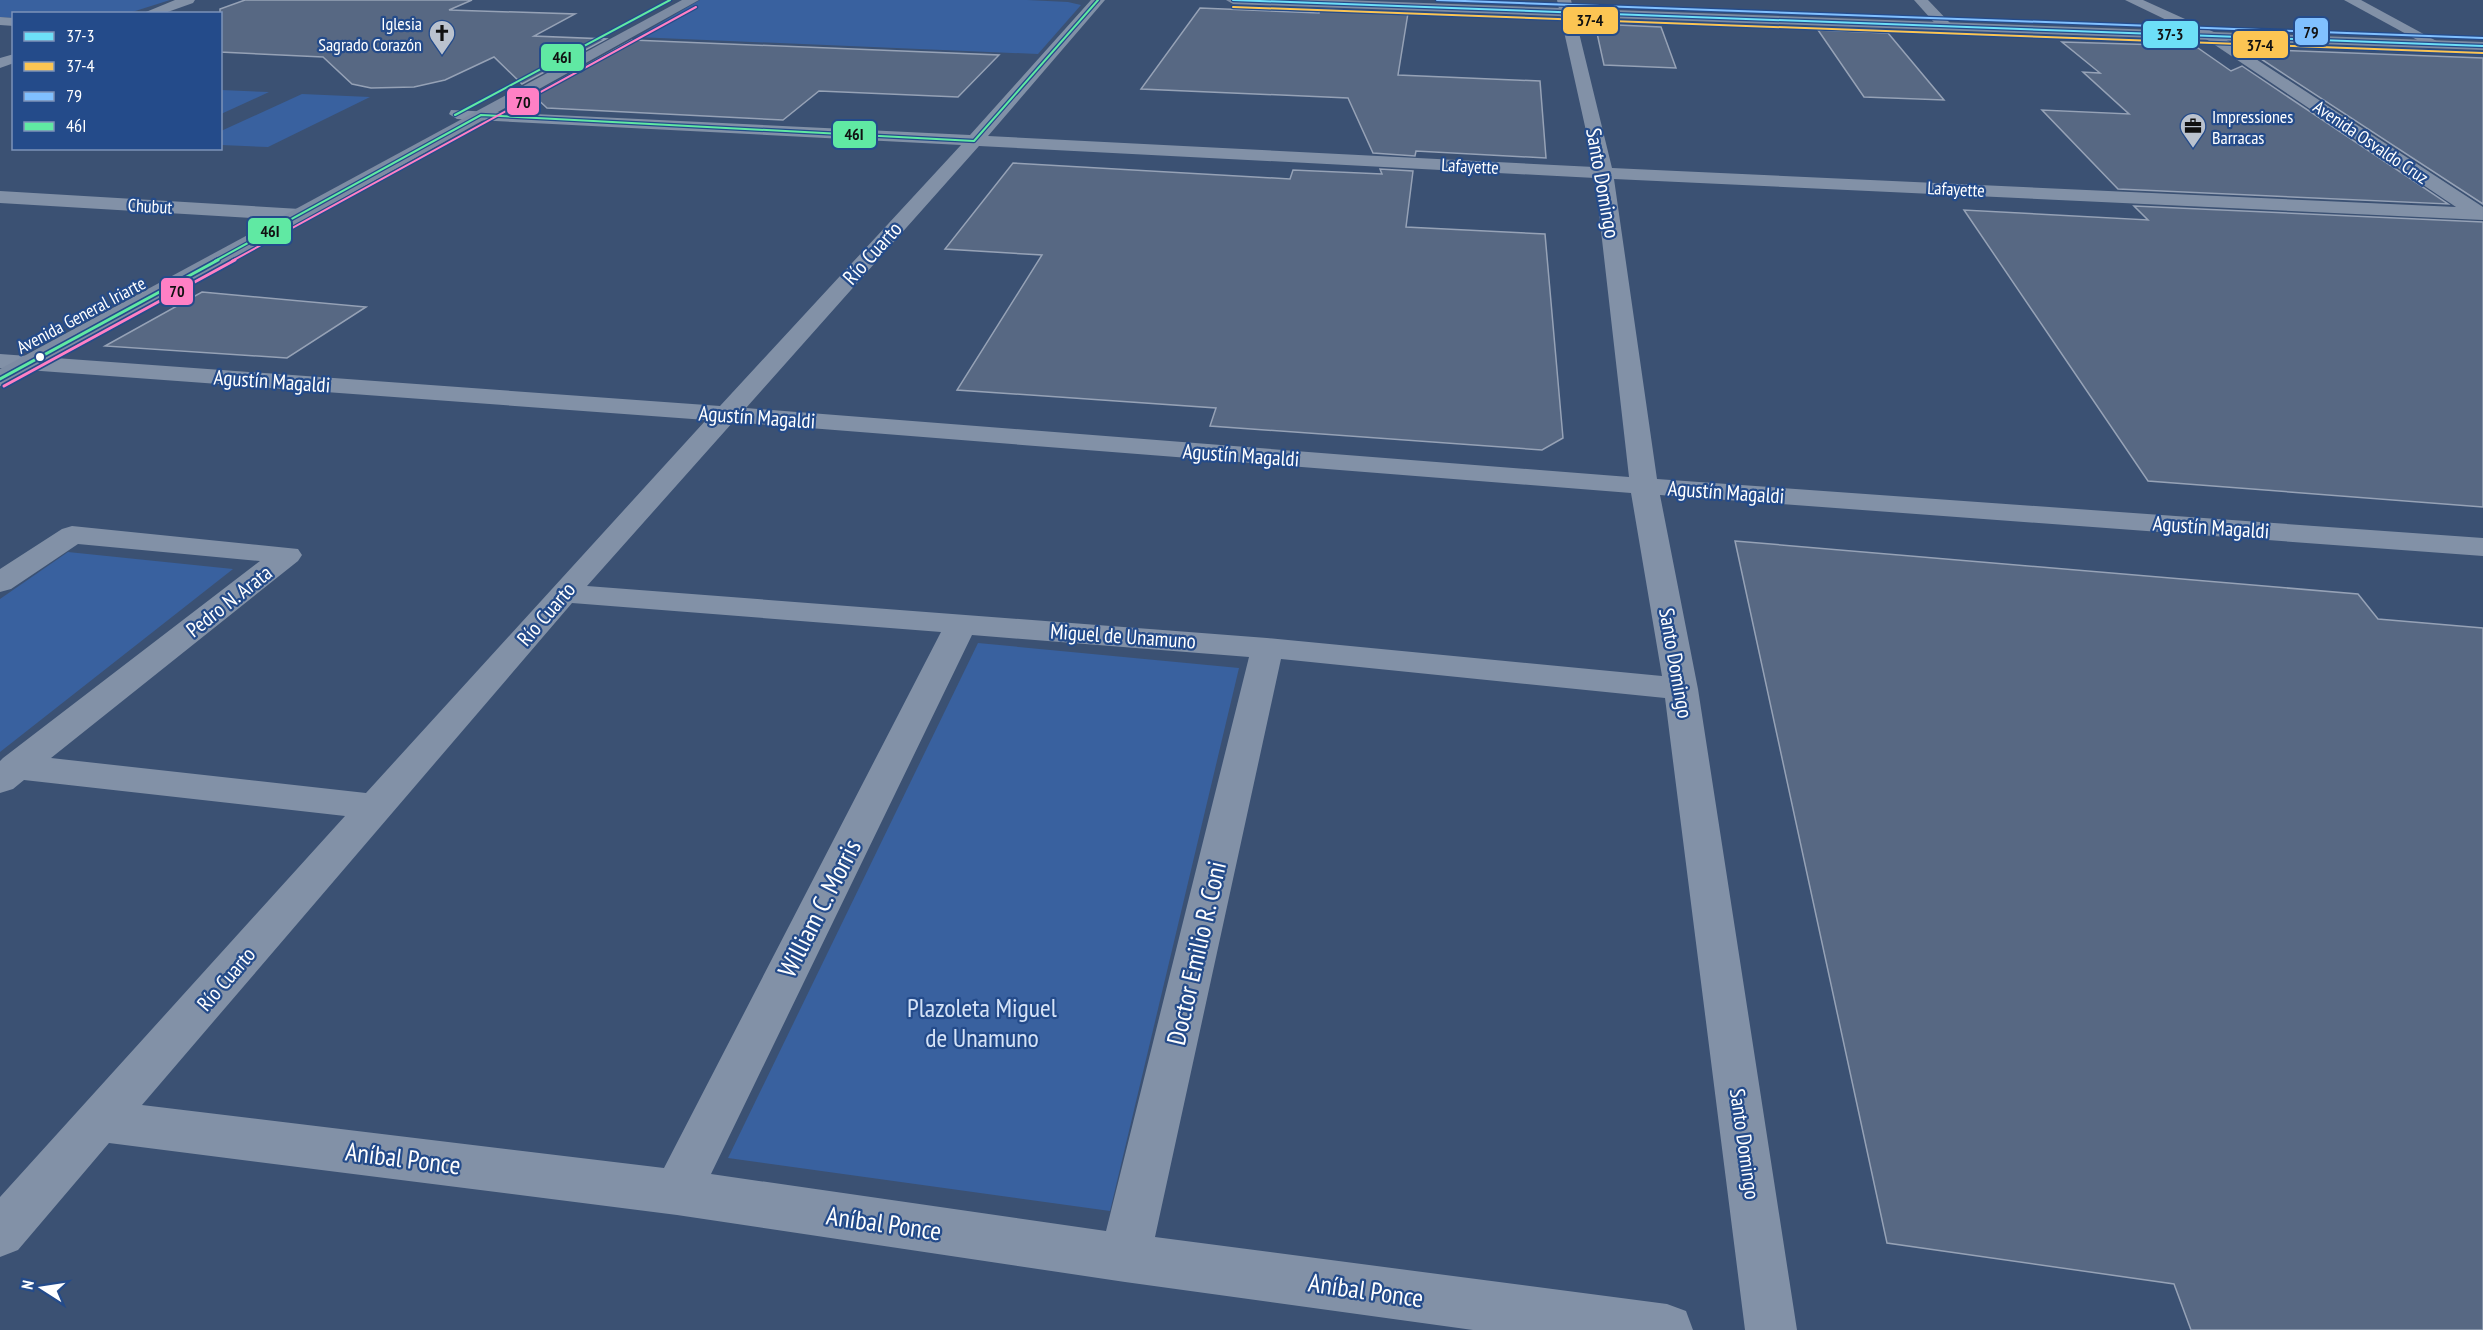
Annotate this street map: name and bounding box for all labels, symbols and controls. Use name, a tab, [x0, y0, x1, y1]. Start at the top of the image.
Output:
line badge: 37-4	[1562, 6, 1619, 35]
text: 37-4	[1577, 10, 1604, 30]
legend	[12, 12, 222, 150]
place label: Iglesia Sagrado Corazón	[318, 12, 422, 56]
line badge: 79	[2294, 17, 2329, 46]
church icon: Iglesia Sagrado Corazón	[427, 18, 457, 56]
line badge: 37-3	[2142, 20, 2199, 49]
text: 79	[2303, 22, 2319, 42]
text: 37-3	[66, 24, 95, 47]
text: 37-3	[2157, 24, 2183, 44]
line badge: 37-4	[2232, 30, 2289, 59]
text: 37-4	[2247, 35, 2274, 55]
line badge: 46I	[540, 43, 585, 72]
text: 46I	[552, 47, 572, 67]
text: 37-4	[66, 54, 95, 77]
text: 79	[66, 84, 82, 107]
line badge: 70	[506, 87, 540, 116]
text: 70	[515, 92, 531, 112]
street label: Avenida Osvaldo Cruz	[2309, 95, 2433, 189]
place label: Impressiones Barracas	[2212, 105, 2293, 149]
office icon: Impressiones Barracas	[2178, 111, 2208, 149]
text: 46I	[66, 114, 86, 137]
line badge: 46I	[832, 120, 877, 149]
text: 46I	[844, 124, 864, 144]
street label: Santo Domingo	[1580, 126, 1626, 240]
street label: Lafayette	[1441, 153, 1499, 179]
street label: Lafayette	[1927, 176, 1985, 202]
street label: Chubut	[127, 193, 173, 219]
street label: Río Cuarto	[837, 216, 907, 290]
line badge: 46I	[247, 217, 292, 245]
text: 46I	[260, 221, 280, 241]
street label: Avenida General Iriarte	[13, 271, 149, 359]
line badge: 70	[160, 277, 194, 306]
text: 70	[169, 281, 185, 301]
unlabelled marker	[34, 351, 46, 363]
street label: Agustín Magaldi	[213, 363, 331, 399]
street label: Agustín Magaldi	[698, 399, 816, 435]
street label: Agustín Magaldi	[1182, 437, 1300, 473]
street label: Agustín Magaldi	[1667, 474, 1785, 510]
street label: Agustín Magaldi	[2152, 509, 2270, 545]
street label: Pedro N. Arata	[181, 559, 277, 643]
street label: Río Cuarto	[511, 576, 581, 652]
street label: Santo Domingo	[1653, 606, 1699, 720]
street label: Miguel de Unamuno	[1049, 617, 1197, 655]
street label: William C. Morris	[770, 833, 868, 983]
street label: Doctor Emilio R. Coni	[1159, 858, 1233, 1048]
street label: Río Cuarto	[191, 941, 261, 1017]
park label: Plazoleta Miguel de Unamuno	[907, 991, 1057, 1054]
street label: Santo Domingo	[1724, 1087, 1766, 1201]
street label: Aníbal Ponce	[344, 1135, 462, 1181]
street label: Aníbal Ponce	[824, 1199, 944, 1247]
north arrow	[12, 1258, 72, 1318]
street label: Aníbal Ponce	[1306, 1266, 1426, 1314]
text: N	[17, 1279, 38, 1291]

